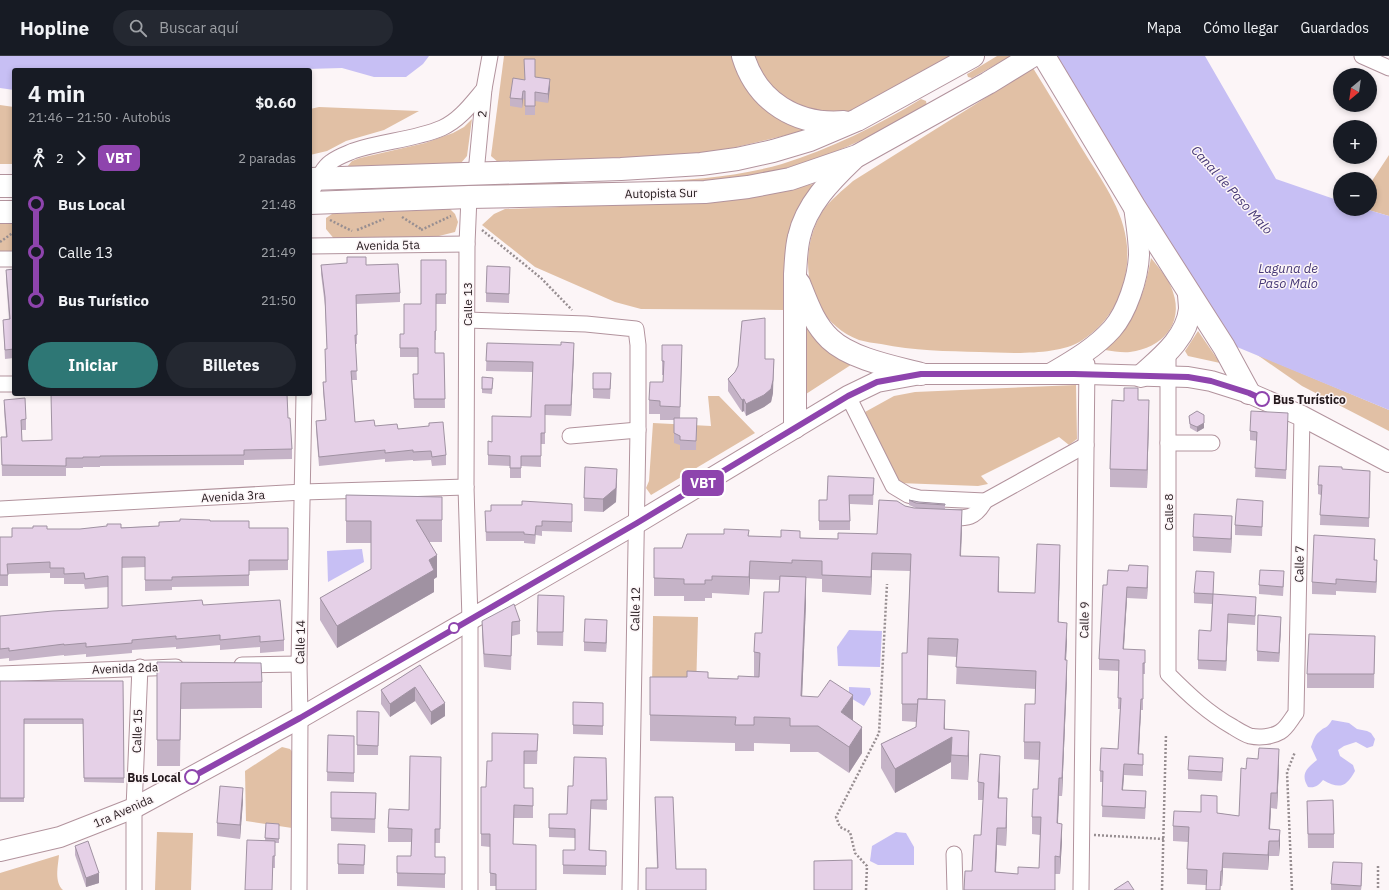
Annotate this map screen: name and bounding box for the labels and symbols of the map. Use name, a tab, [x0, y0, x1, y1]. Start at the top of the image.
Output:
north arrow	[1333, 68, 1377, 112]
street label: 2	[474, 110, 490, 118]
water label: Canal de Paso Malo	[1188, 142, 1276, 238]
street label: Autopista Sur	[624, 185, 698, 201]
street label: Avenida 5ta	[356, 237, 421, 253]
water label: Laguna de Paso Malo	[1258, 260, 1318, 292]
street label: Calle 13	[460, 282, 475, 326]
marker: Bus Turístico	[1254, 391, 1270, 407]
place label: Bus Turístico	[1273, 392, 1346, 407]
line badge: VBT	[680, 470, 726, 496]
street label: Avenida 3ra	[201, 487, 266, 505]
street label: Calle 8	[1161, 494, 1176, 530]
street label: Calle 7	[1291, 545, 1307, 583]
street label: Calle 12	[627, 587, 643, 631]
street label: Calle 9	[1076, 601, 1092, 639]
street label: Calle 14	[292, 620, 308, 664]
unlabelled marker	[448, 622, 460, 634]
street label: Avenida 2da	[92, 659, 159, 677]
street label: Calle 15	[129, 709, 145, 753]
marker: Bus Local	[184, 769, 200, 785]
place label: Bus Local	[127, 770, 181, 785]
street label: 1ra Avenida	[91, 791, 156, 831]

